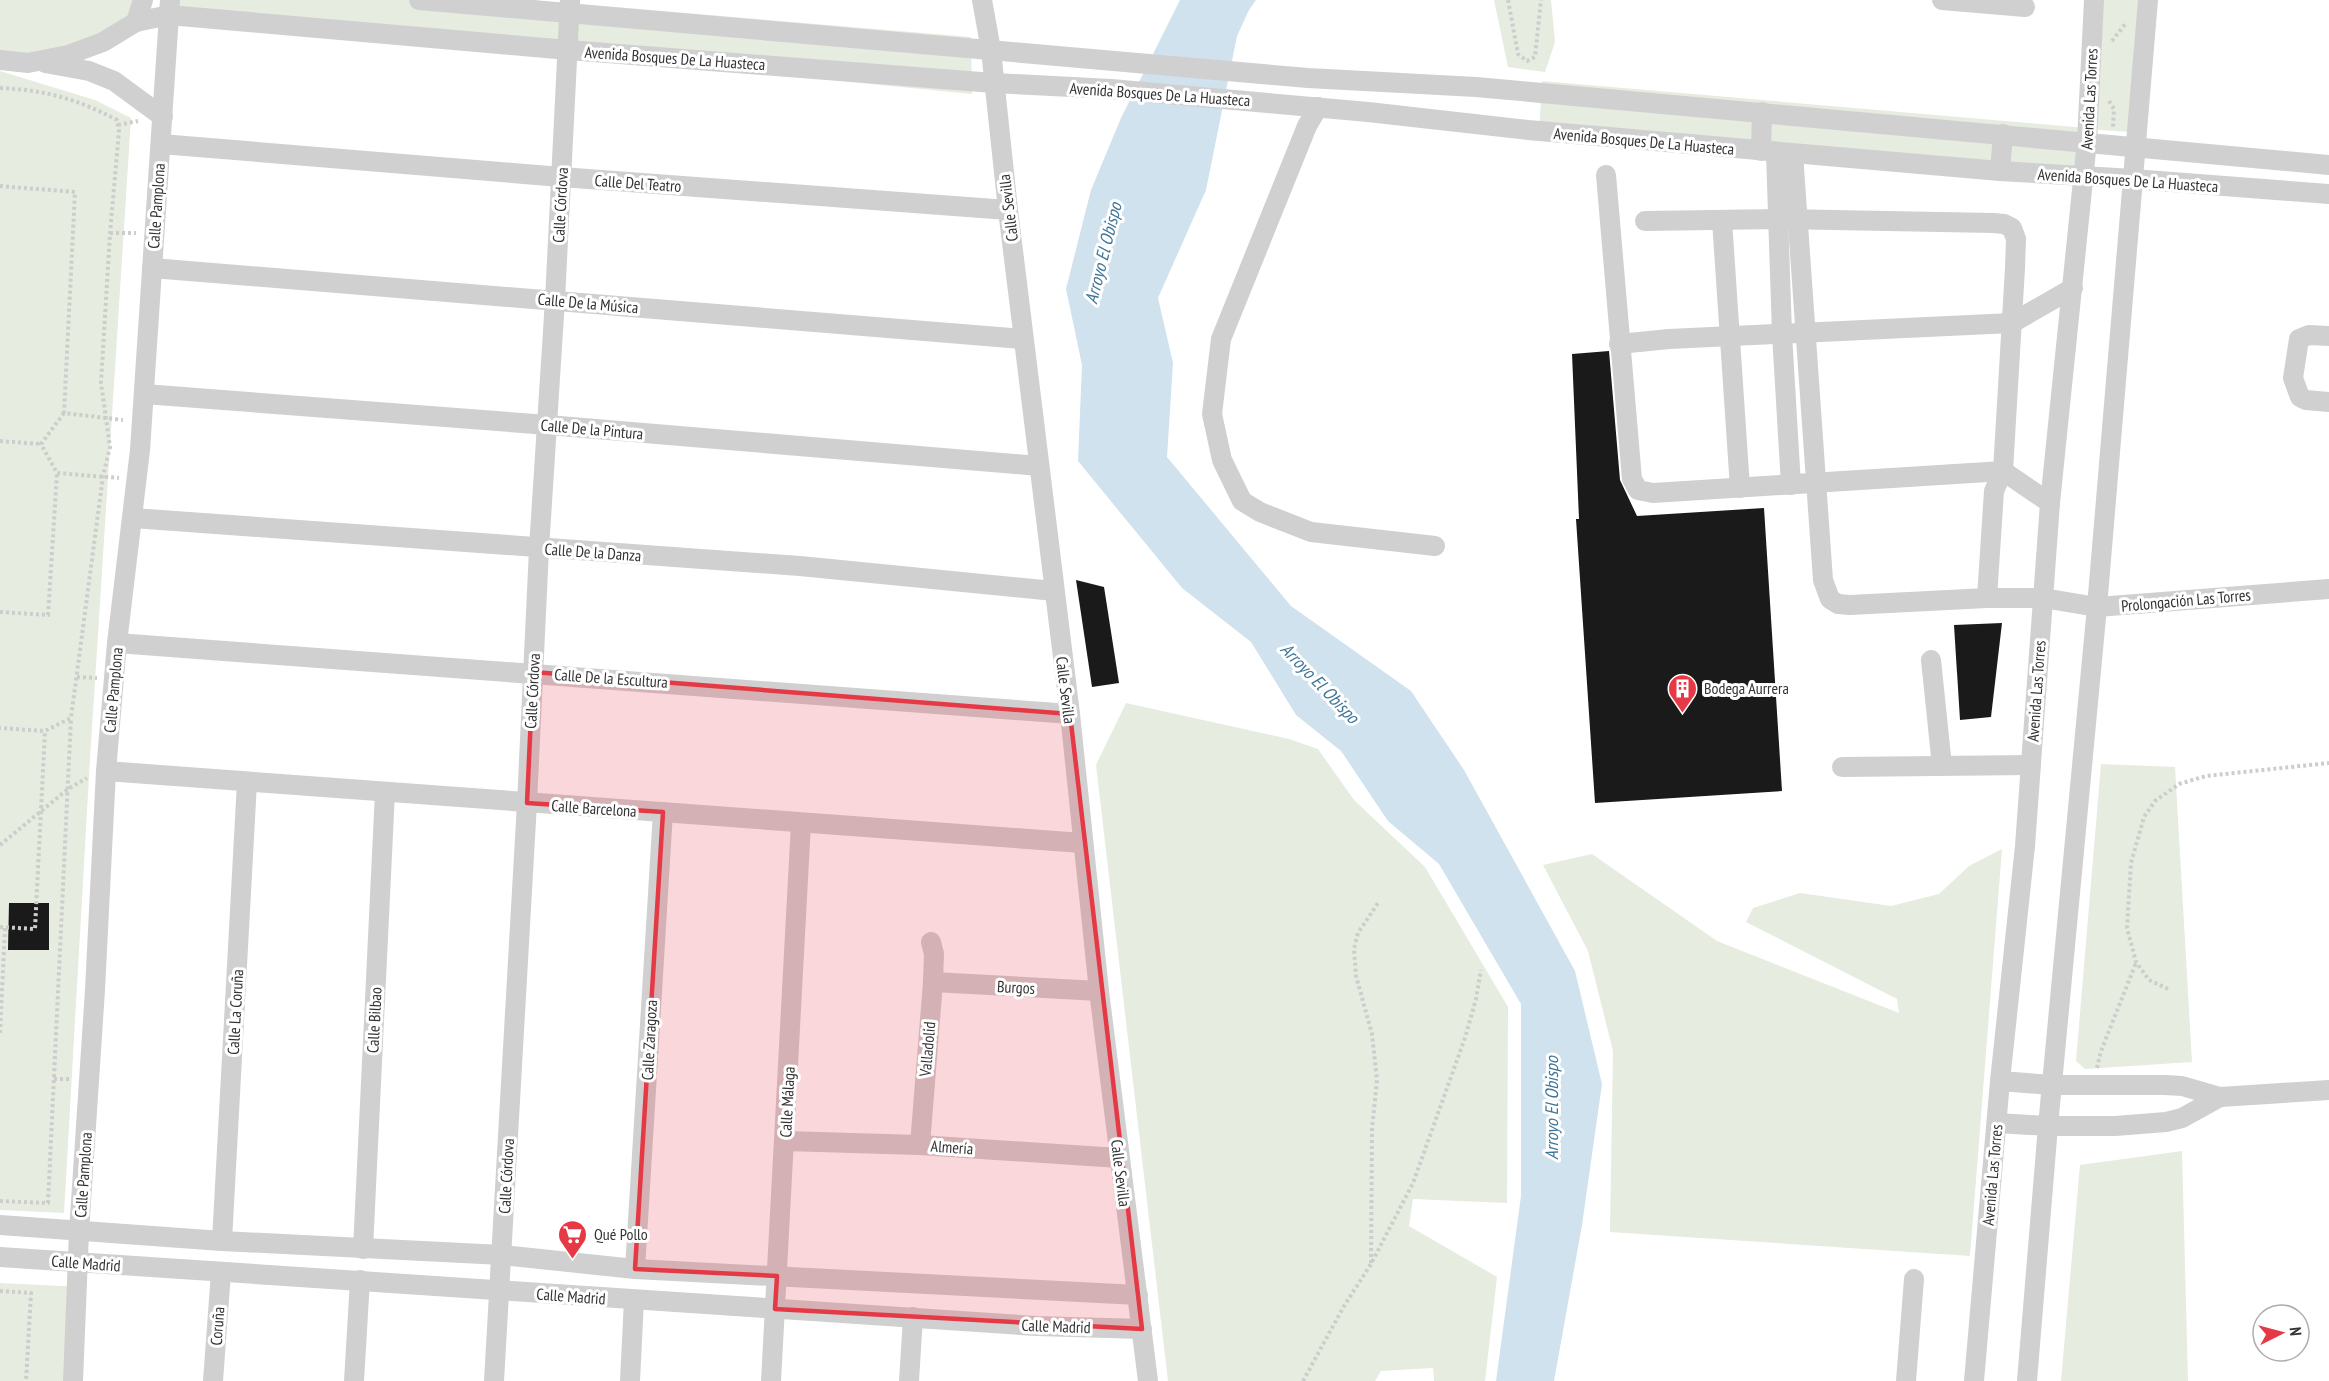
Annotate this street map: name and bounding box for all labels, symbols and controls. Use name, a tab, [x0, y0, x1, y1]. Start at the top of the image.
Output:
street label: Avenida Bosques De La Huasteca	[584, 42, 766, 74]
street label: Avenida Las Torres	[2076, 48, 2102, 150]
street label: Avenida Bosques De La Huasteca	[1069, 78, 1251, 110]
street label: Avenida Bosques De La Huasteca	[1553, 123, 1735, 159]
street label: Calle Pamplona	[143, 163, 169, 249]
street label: Avenida Bosques De La Huasteca	[2037, 164, 2219, 196]
street label: Calle Córdova	[548, 167, 572, 243]
street label: Calle Del Teatro	[594, 170, 682, 196]
street label: Calle Sevilla	[994, 173, 1022, 243]
water label: Arroyo El Obispo	[1079, 199, 1127, 306]
street label: Calle De la Música	[537, 289, 639, 317]
street label: Calle De la Pintura	[540, 415, 644, 443]
street label: Calle De la Danza	[544, 539, 642, 565]
street label: Prolongación Las Torres	[2120, 584, 2252, 616]
water label: Arroyo El Obispo	[1276, 638, 1365, 729]
street label: Avenida Las Torres	[2022, 640, 2050, 742]
street label: Calle Pamplona	[99, 646, 127, 734]
street label: Calle Córdova	[520, 653, 544, 729]
street label: Calle Sevilla	[1052, 655, 1080, 725]
street label: Calle De la Escultura	[554, 664, 668, 692]
building icon: Bodega Aurrera	[1667, 672, 1699, 714]
place label: Bodega Aurrera	[1704, 678, 1789, 698]
street label: Calle Barcelona	[551, 795, 637, 821]
street label: Calle La Coruña	[223, 969, 247, 1055]
street label: Burgos	[996, 976, 1036, 998]
street label: Calle Bilbao	[362, 986, 386, 1053]
street label: Calle Zaragoza	[637, 999, 661, 1081]
street label: Valladolid	[915, 1021, 939, 1078]
water label: Arroyo El Obispo	[1540, 1055, 1563, 1160]
street label: Calle Málaga	[775, 1066, 799, 1138]
street label: Avenida Las Torres	[1978, 1124, 2006, 1226]
street label: Calle Pamplona	[70, 1132, 96, 1218]
street label: Almería	[930, 1136, 974, 1158]
street label: Calle Córdova	[494, 1138, 518, 1214]
street label: Calle Sevilla	[1107, 1138, 1135, 1208]
supermarket icon: Qué Pollo	[557, 1218, 589, 1260]
place label: Qué Pollo	[594, 1224, 648, 1244]
street label: Calle Madrid	[51, 1251, 121, 1275]
street label: Calle Madrid	[536, 1284, 606, 1308]
north arrow	[2251, 1303, 2311, 1363]
street label: Coruña	[206, 1306, 228, 1346]
street label: Calle Madrid	[1021, 1315, 1091, 1337]
text: N	[2286, 1326, 2306, 1337]

